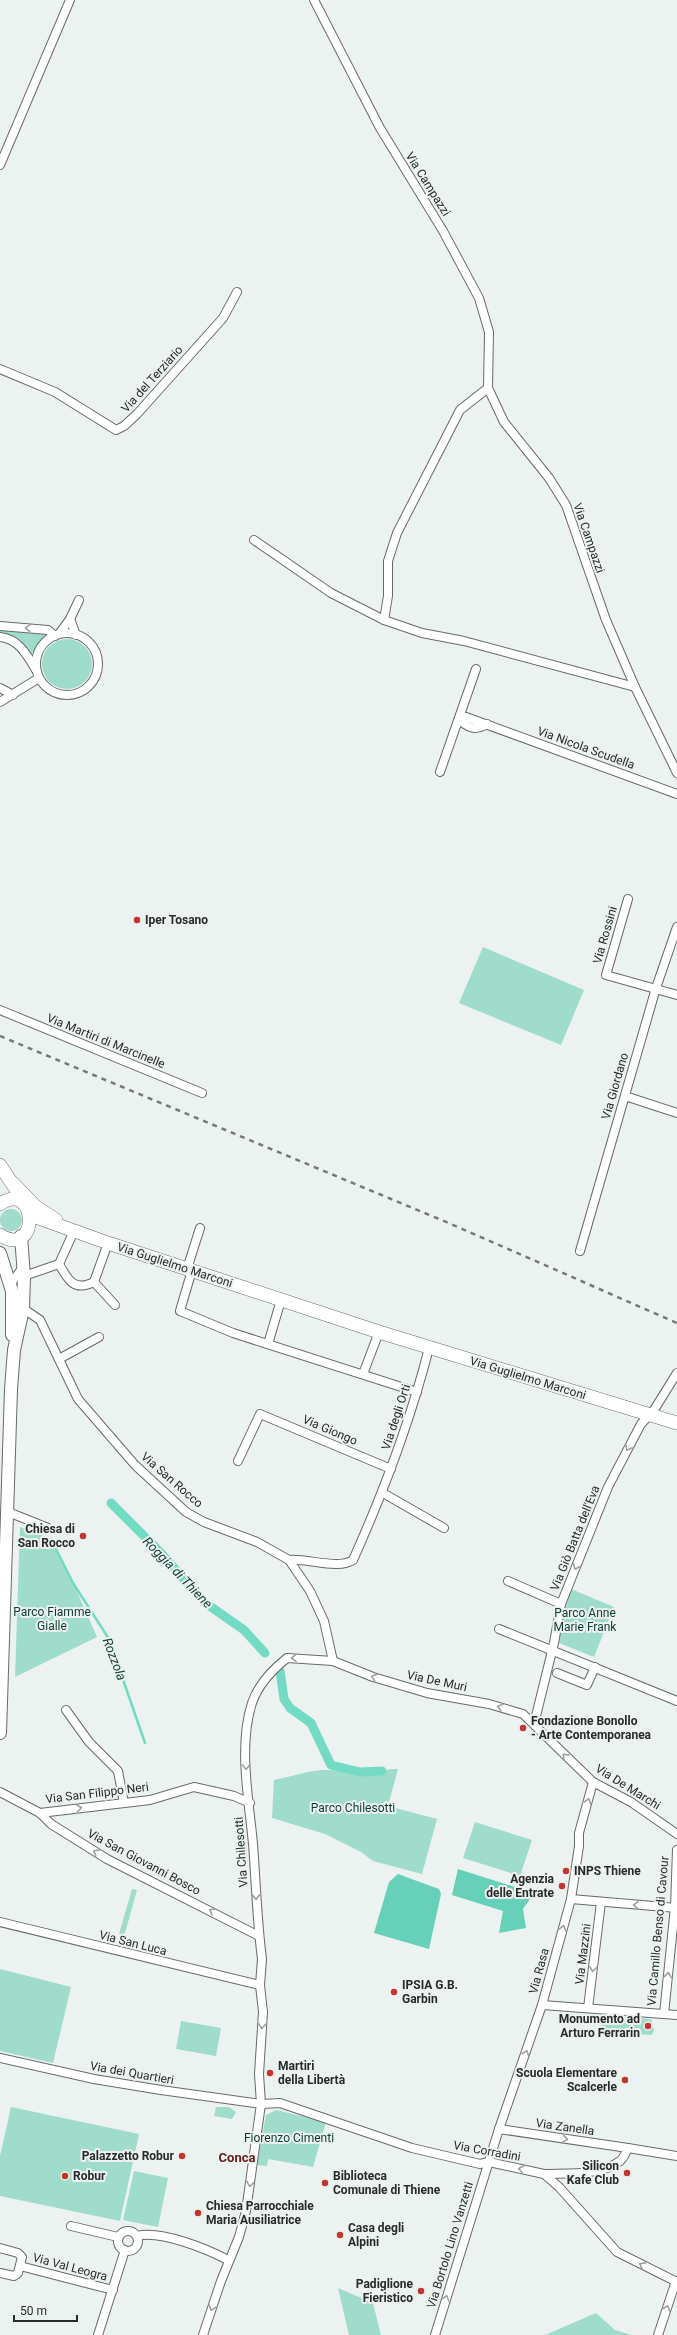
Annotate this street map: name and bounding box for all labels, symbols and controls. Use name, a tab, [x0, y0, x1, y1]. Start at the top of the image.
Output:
street label: Via Campazzi	[403, 149, 453, 219]
street label: Via del Terziario	[118, 343, 186, 415]
street label: Via Campazzi	[570, 501, 608, 575]
one-way arrow	[25, 624, 31, 632]
street label: Via Nicola Scudella	[535, 724, 637, 772]
street label: Via Rossini	[590, 905, 620, 965]
place label: Iper Tosano	[145, 913, 208, 927]
marker: Iper Tosano	[132, 915, 142, 925]
street label: Via Martiri di Marcinelle	[45, 1011, 167, 1071]
street label: Via Giordano	[599, 1051, 631, 1121]
street label: Via Guglielmo Marconi	[115, 1240, 235, 1290]
street label: Via Guglielmo Marconi	[468, 1354, 588, 1402]
street label: Via degli Orti	[379, 1382, 413, 1452]
street label: Via Giongo	[300, 1412, 360, 1448]
one-way arrow	[625, 1444, 632, 1451]
street label: Via San Rocco	[138, 1449, 206, 1511]
street label: Via Giò Batta dell'Eva	[547, 1483, 603, 1593]
place label: Chiesa di San Rocco	[18, 1522, 75, 1550]
marker: Chiesa di San Rocco	[78, 1531, 88, 1541]
water label: Roggia di Thiene	[140, 1534, 216, 1611]
one-way arrow	[572, 1564, 580, 1571]
park label: Parco Fiamme Gialle	[13, 1605, 91, 1633]
park label: Parco Anne Marie Frank	[554, 1606, 617, 1634]
water label: Rozzola	[100, 1636, 130, 1683]
one-way arrow	[291, 1654, 297, 1662]
street label: Via De Muri	[406, 1668, 469, 1694]
one-way arrow	[370, 1673, 377, 1682]
one-way arrow	[496, 1703, 503, 1712]
place label: Fondazione Bonollo - Arte Contemporanea	[531, 1714, 652, 1742]
marker: Fondazione Bonollo - Arte Contemporanea	[518, 1723, 528, 1733]
one-way arrow	[562, 1753, 570, 1761]
street label: Via De Marchi	[593, 1761, 663, 1813]
one-way arrow	[242, 1764, 250, 1770]
street label: Via San Filippo Neri	[45, 1780, 149, 1806]
one-way arrow	[583, 1798, 591, 1804]
park label: Parco Chilesotti	[311, 1801, 395, 1815]
one-way arrow	[75, 1804, 82, 1813]
street label: Via Chilesotti	[232, 1816, 250, 1888]
street label: Via San Giovanni Bosco	[85, 1826, 203, 1898]
one-way arrow	[93, 1849, 100, 1857]
street label: Via Camillo Benso di Cavour	[644, 1856, 672, 2006]
place label: INPS Thiene	[574, 1864, 641, 1878]
marker: INPS Thiene	[561, 1866, 571, 1876]
place label: Agenzia delle Entrate	[486, 1872, 555, 1900]
marker: Agenzia delle Entrate	[557, 1881, 567, 1891]
one-way arrow	[252, 1894, 260, 1900]
one-way arrow	[633, 1900, 639, 1909]
one-way arrow	[209, 1909, 216, 1916]
street label: Via Mazzini	[572, 1923, 594, 1985]
one-way arrow	[558, 1925, 567, 1932]
street label: Via San Luca	[98, 1928, 168, 1958]
street label: Via Rasa	[526, 1947, 552, 1995]
one-way arrow	[589, 1966, 598, 1972]
one-way arrow	[663, 1972, 672, 1978]
place label: IPSIA G.B. Garbin	[402, 1978, 458, 2006]
marker: IPSIA G.B. Garbin	[389, 1987, 399, 1997]
place label: Monumento ad Arturo Ferrarin	[559, 2012, 640, 2040]
marker: Monumento ad Arturo Ferrarin	[643, 2021, 653, 2031]
one-way arrow	[258, 2023, 267, 2029]
one-way arrow	[521, 2049, 530, 2056]
street label: Via dei Quartieri	[89, 2059, 175, 2087]
place label: Martiri della Libertà	[278, 2059, 346, 2087]
place label: Scuola Elementare Scalcerle	[516, 2066, 618, 2094]
marker: Martiri della Libertà	[265, 2068, 275, 2078]
marker: Scuola Elementare Scalcerle	[620, 2075, 630, 2085]
street label: Via Zanella	[535, 2116, 595, 2138]
park label: Fiorenzo Cimenti	[244, 2131, 334, 2145]
one-way arrow	[562, 2134, 568, 2143]
street label: Via Corradini	[452, 2138, 522, 2164]
place label: Palazzetto Robur	[82, 2149, 175, 2163]
district label: Conca	[219, 2150, 255, 2165]
marker: Palazzetto Robur	[177, 2151, 187, 2161]
place label: Silicon Kafe Club	[567, 2159, 619, 2187]
one-way arrow	[518, 2166, 524, 2174]
marker: Silicon Kafe Club	[622, 2168, 632, 2178]
place label: Robur	[73, 2169, 106, 2183]
place label: Biblioteca Comunale di Thiene	[333, 2169, 441, 2197]
marker: Robur	[60, 2171, 70, 2181]
marker: Biblioteca Comunale di Thiene	[320, 2178, 330, 2188]
street label: Via Bortolo Lino Vanzetti	[424, 2180, 476, 2310]
one-way arrow	[246, 2181, 255, 2188]
place label: Chiesa Parrocchiale Maria Ausiliatrice	[206, 2199, 314, 2227]
marker: Chiesa Parrocchiale Maria Ausiliatrice	[193, 2208, 203, 2218]
place label: Casa degli Alpini	[348, 2221, 404, 2249]
marker: Casa degli Alpini	[335, 2230, 345, 2240]
street label: Via Val Leogra	[31, 2250, 109, 2284]
one-way arrow	[639, 2262, 646, 2270]
place label: Padiglione Fieristico	[356, 2277, 414, 2305]
marker: Padiglione Fieristico	[416, 2286, 426, 2296]
one-way arrow	[441, 2294, 450, 2301]
scale bar	[14, 2297, 77, 2323]
text: 50 m	[20, 2304, 47, 2318]
one-way arrow	[208, 2305, 217, 2312]
one-way arrow	[662, 2305, 671, 2312]

